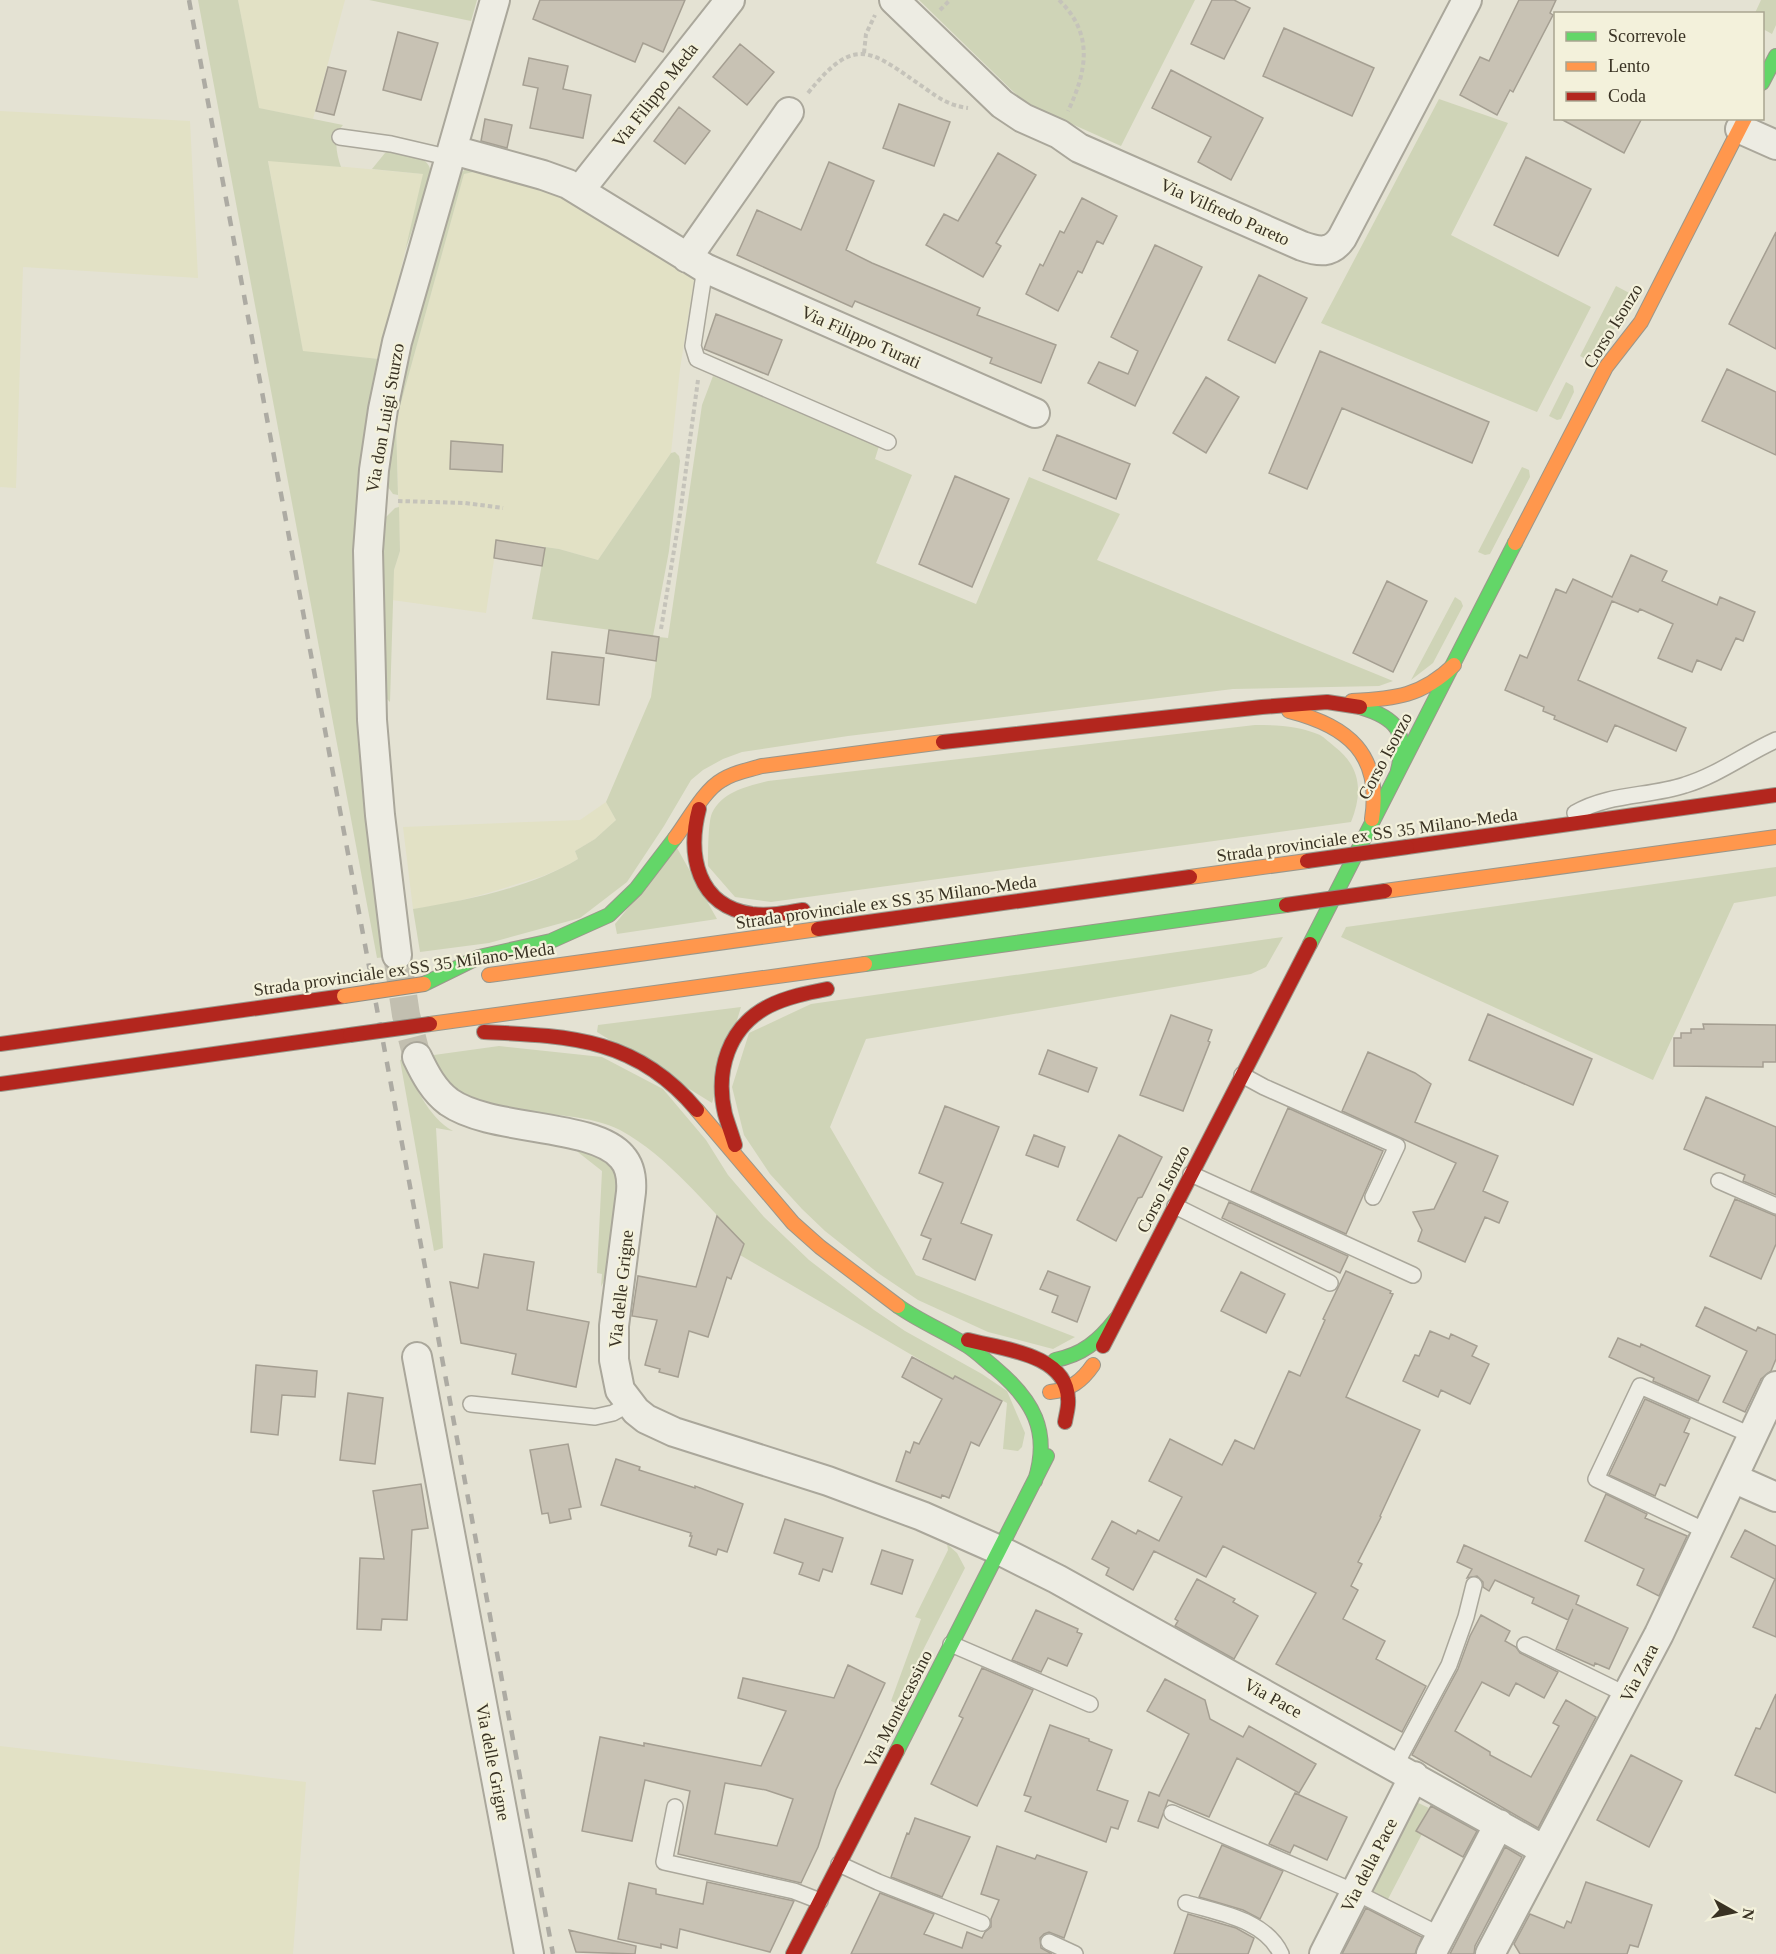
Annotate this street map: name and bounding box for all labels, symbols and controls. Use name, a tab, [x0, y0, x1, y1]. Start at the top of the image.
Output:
legend	[1554, 12, 1764, 120]
text: Scorrevole	[1608, 26, 1686, 46]
street label: Via Filippo Meda	[608, 39, 702, 151]
text: Lento	[1608, 56, 1650, 76]
text: Coda	[1608, 86, 1646, 106]
street label: Via Vilfredo Pareto	[1157, 175, 1293, 249]
street label: Corso Isonzo	[1579, 280, 1647, 372]
street label: Via Filippo Turati	[798, 302, 924, 372]
street label: Via don Luigi Sturzo	[362, 342, 408, 494]
street label: Corso Isonzo	[1354, 709, 1416, 803]
street label: Strada provinciale ex SS 35 Milano-Meda	[1215, 804, 1519, 866]
street label: Strada provinciale ex SS 35 Milano-Meda	[734, 871, 1038, 933]
street label: Strada provinciale ex SS 35 Milano-Meda	[252, 938, 556, 1000]
street label: Corso Isonzo	[1132, 1142, 1194, 1236]
street label: Via delle Grigne	[605, 1229, 637, 1349]
street label: Via Zara	[1616, 1641, 1662, 1705]
street label: Via Montecassino	[860, 1647, 936, 1771]
street label: Via Pace	[1240, 1674, 1306, 1722]
street label: Via delle Grigne	[472, 1702, 514, 1822]
street label: Via della Pace	[1337, 1815, 1401, 1915]
north arrow	[1704, 1882, 1764, 1942]
text: N	[1739, 1907, 1758, 1922]

